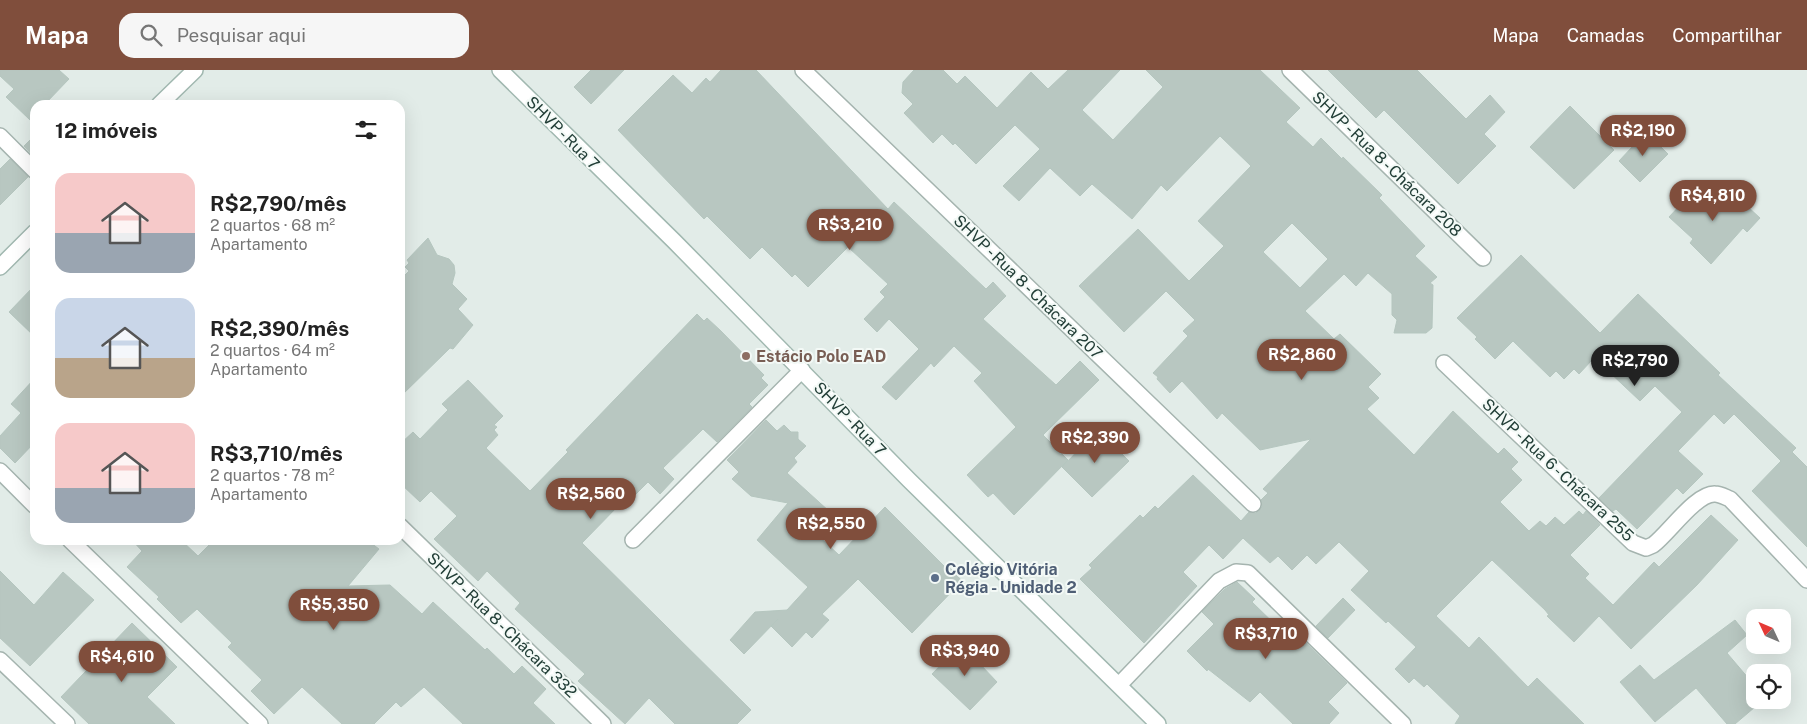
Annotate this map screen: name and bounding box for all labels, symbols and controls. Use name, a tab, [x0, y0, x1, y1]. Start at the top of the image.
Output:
search box	[119, 13, 469, 58]
text: Mapa	[25, 21, 89, 49]
icon: search	[137, 21, 165, 49]
text: Pesquisar aqui	[177, 24, 306, 46]
text: Mapa	[1492, 25, 1539, 46]
text: Camadas	[1567, 25, 1644, 46]
text: Compartilhar	[1672, 25, 1782, 46]
street label: SHVP - Rua 8 - Chácara 208	[1308, 88, 1466, 240]
street label: SHVP - Rua 7	[522, 92, 604, 174]
pin: R$2,190	[1597, 114, 1689, 157]
icon: filters	[352, 116, 380, 144]
text: 12 imóveis	[55, 118, 158, 143]
text: R$2,190	[1611, 121, 1675, 140]
pin: R$4,810	[1667, 180, 1759, 222]
text: R$4,810	[1681, 186, 1745, 205]
text: R$2,790/mês	[210, 191, 347, 216]
icon: home	[95, 193, 155, 253]
pin: R$3,210	[804, 208, 896, 251]
street label: SHVP - Rua 8 - Chácara 207	[950, 211, 1106, 363]
text: R$3,210	[818, 215, 882, 234]
text: 2 quartos · 68 m²	[210, 216, 335, 235]
text: Apartamento	[210, 235, 308, 254]
text: R$2,390/mês	[210, 316, 349, 341]
icon: home	[95, 318, 155, 378]
pin: R$2,860	[1256, 338, 1348, 381]
text: 2 quartos · 64 m²	[210, 341, 335, 360]
pin: R$2,790	[1589, 344, 1681, 387]
text: R$2,860	[1268, 345, 1336, 364]
place label: Estácio Polo EAD	[756, 347, 886, 366]
marker: Estácio Polo EAD	[740, 350, 752, 362]
text: R$2,790	[1602, 351, 1668, 370]
text: Apartamento	[210, 360, 308, 379]
street label: SHVP - Rua 7	[810, 378, 890, 460]
street label: SHVP - Rua 6 - Chácara 255	[1478, 395, 1638, 545]
pin: R$2,390	[1049, 422, 1141, 464]
text: R$2,390	[1061, 428, 1129, 447]
text: R$3,710/mês	[210, 441, 343, 466]
icon: home	[95, 443, 155, 503]
text: 2 quartos · 78 m²	[210, 466, 335, 485]
pin: R$2,560	[545, 478, 637, 520]
text: R$2,560	[557, 484, 625, 503]
text: Apartamento	[210, 485, 308, 504]
pin: R$2,550	[785, 508, 877, 550]
text: R$2,550	[797, 514, 865, 533]
street label: SHVP - Rua 8 - Chácara 332	[423, 549, 581, 701]
place label: Colégio Vitória Régia - Unidade 2	[945, 560, 1077, 597]
marker: Colégio Vitória Régia - Unidade 2	[929, 572, 941, 584]
pin: R$5,350	[288, 588, 380, 631]
text: R$5,350	[299, 595, 369, 614]
north arrow	[1746, 609, 1791, 654]
map controls	[1746, 609, 1791, 709]
pin: R$3,710	[1220, 618, 1312, 660]
text: R$3,710	[1234, 624, 1298, 643]
pin: R$3,940	[919, 634, 1011, 677]
pin: R$4,610	[76, 640, 168, 683]
text: R$3,940	[931, 641, 999, 660]
text: R$4,610	[90, 647, 154, 666]
button: locate	[1746, 664, 1791, 709]

